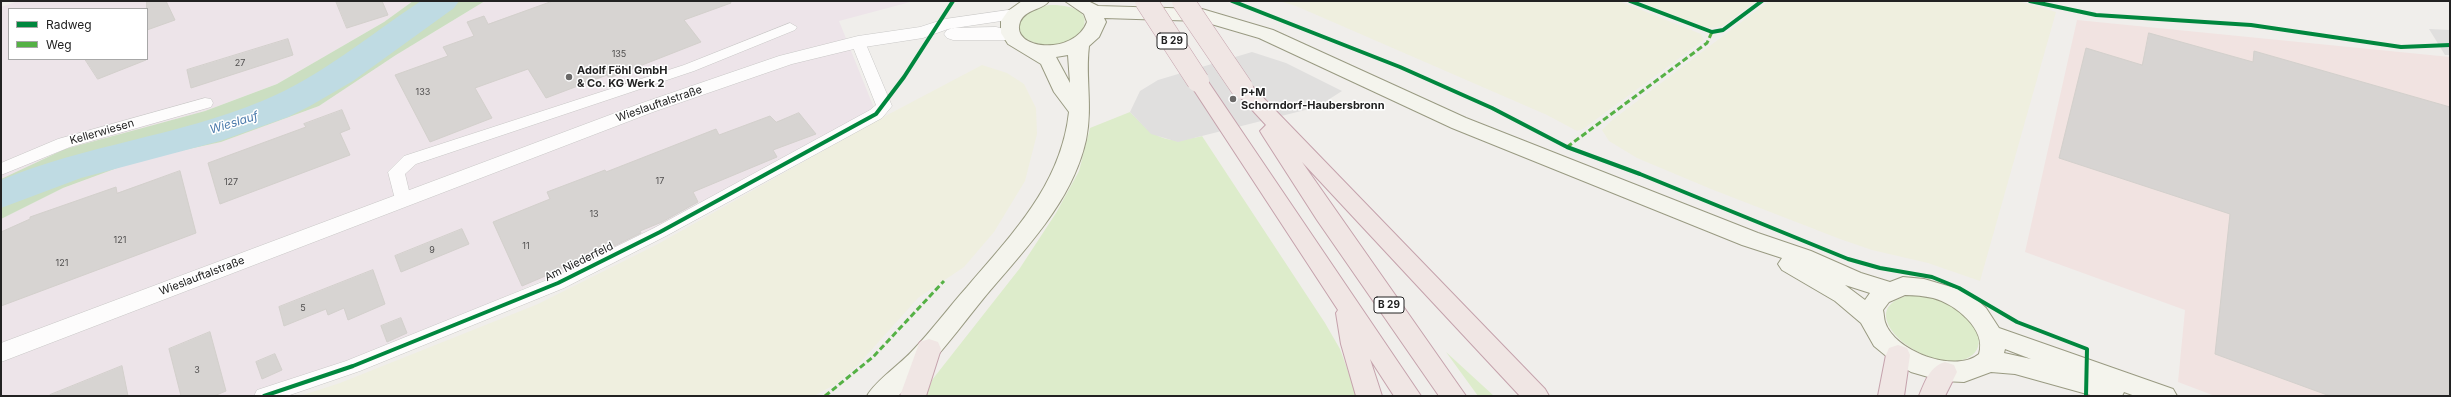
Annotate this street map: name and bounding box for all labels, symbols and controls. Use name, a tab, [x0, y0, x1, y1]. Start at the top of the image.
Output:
legend	[8, 8, 148, 60]
text: Radweg	[46, 17, 92, 32]
road number: B 29	[1157, 33, 1187, 49]
text: Weg	[46, 37, 72, 52]
house number: 135	[612, 49, 626, 59]
house number: 27	[235, 58, 245, 68]
place label: Adolf Föhl GmbH & Co. KG Werk 2	[577, 64, 667, 90]
marker: Adolf Föhl GmbH & Co. KG Werk 2	[564, 72, 574, 82]
street label: Wieslauftalstraße	[614, 83, 704, 125]
place label: P+M Schorndorf-Haubersbronn	[1241, 86, 1385, 112]
house number: 133	[416, 87, 430, 97]
marker: P+M Schorndorf-Haubersbronn	[1228, 94, 1238, 104]
water label: Wieslauf	[208, 109, 260, 137]
street label: Kellerwiesen	[68, 117, 136, 147]
house number: 17	[656, 176, 664, 186]
house number: 127	[224, 177, 238, 187]
house number: 13	[589, 209, 599, 219]
house number: 121	[114, 235, 126, 245]
street label: Am Niederfeld	[543, 240, 615, 284]
house number: 11	[522, 241, 530, 251]
house number: 9	[429, 245, 435, 255]
street label: Wieslauftalstraße	[158, 254, 246, 298]
house number: 121	[56, 258, 68, 268]
road number: B 29	[1374, 297, 1404, 313]
house number: 5	[300, 303, 306, 313]
house number: 3	[194, 365, 200, 375]

